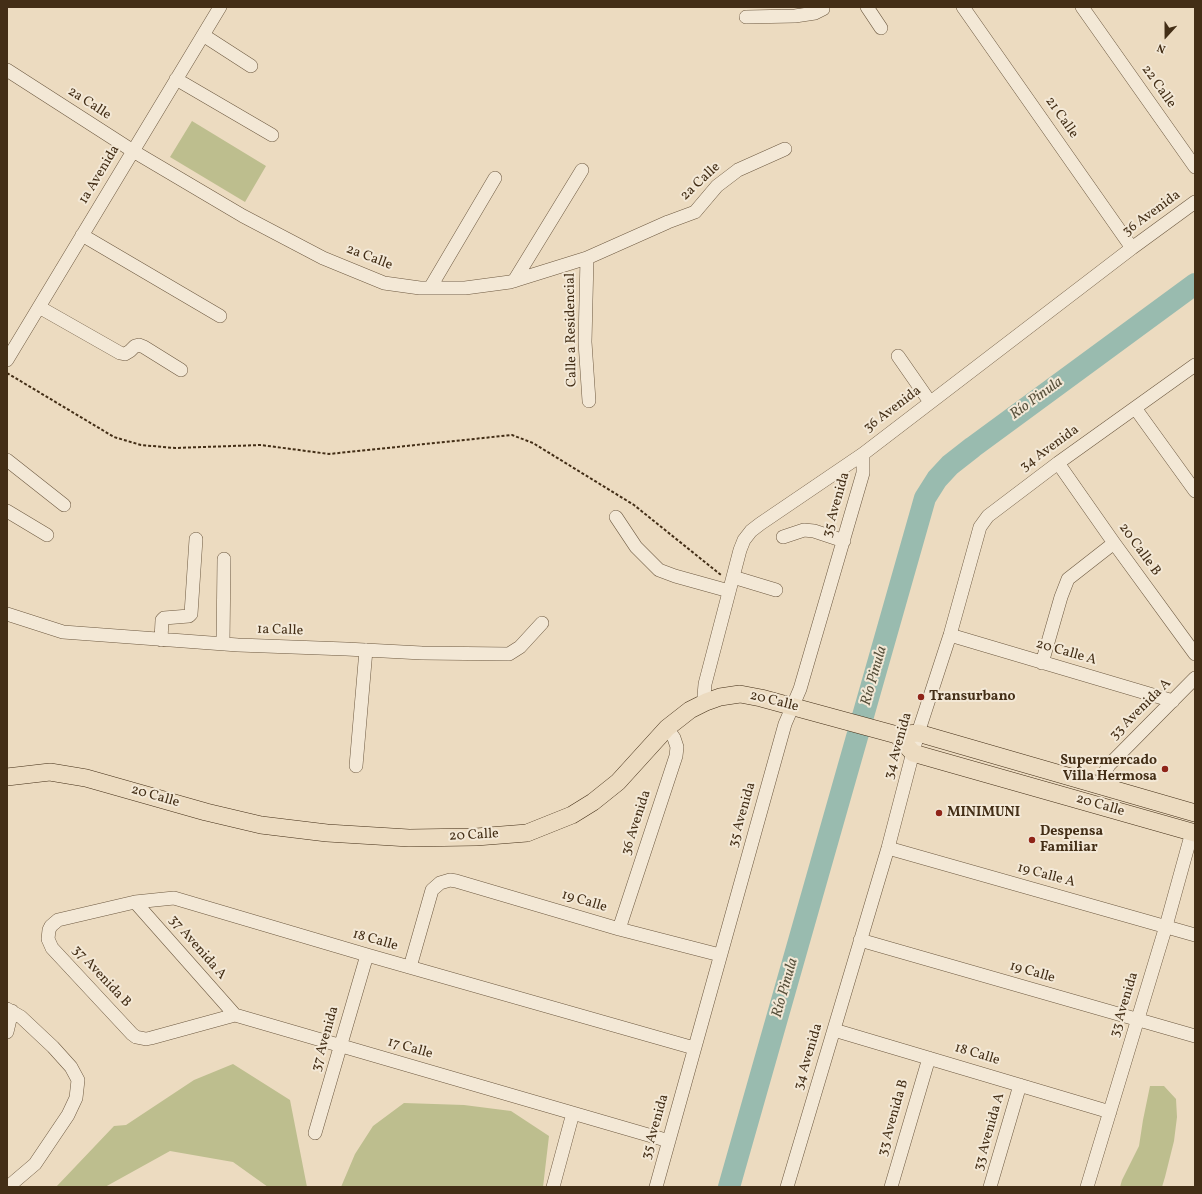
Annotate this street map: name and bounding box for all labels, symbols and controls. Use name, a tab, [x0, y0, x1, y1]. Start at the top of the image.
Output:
north arrow	[1146, 16, 1186, 56]
text: N	[1155, 39, 1168, 56]
street label: 22 Calle	[1137, 62, 1179, 112]
street label: 2a Calle	[64, 84, 114, 124]
street label: 21 Calle	[1041, 94, 1081, 142]
street label: 1a Avenida	[76, 143, 124, 207]
street label: 2a Calle	[678, 159, 724, 205]
street label: 36 Avenida	[1120, 187, 1184, 241]
street label: 2a Calle	[343, 241, 395, 275]
street label: Calle a Residencial	[563, 273, 581, 387]
water label: Río Pinula	[1007, 374, 1067, 424]
street label: 36 Avenida	[861, 383, 925, 437]
street label: 34 Avenida	[1017, 422, 1083, 476]
street label: 35 Avenida	[820, 470, 854, 540]
street label: 20 Calle B	[1114, 520, 1164, 580]
street label: 1a Calle	[257, 622, 303, 640]
street label: 20 Calle A	[1034, 636, 1098, 670]
water label: Río Pinula	[858, 644, 892, 708]
street label: 33 Avenida A	[1107, 676, 1175, 744]
street label: 20 Calle	[748, 688, 800, 716]
place label: Transurbano	[929, 689, 1015, 705]
marker: Transurbano	[916, 692, 926, 702]
street label: 34 Avenida	[881, 711, 917, 781]
place label: Supermercado Villa Hermosa	[1060, 753, 1157, 786]
marker: Supermercado Villa Hermosa	[1160, 764, 1170, 774]
street label: 35 Avenida	[726, 780, 760, 850]
street label: 20 Calle	[129, 782, 181, 812]
street label: 36 Avenida	[619, 788, 655, 858]
street label: 20 Calle	[1074, 791, 1126, 821]
place label: MINIMUNI	[947, 805, 1020, 821]
marker: MINIMUNI	[934, 808, 944, 818]
place label: Despensa Familiar	[1040, 824, 1103, 856]
street label: 20 Calle	[449, 826, 499, 846]
marker: Despensa Familiar	[1027, 835, 1037, 845]
street label: 19 Calle A	[1015, 860, 1077, 892]
street label: 19 Calle	[559, 887, 609, 917]
street label: 37 Avenida A	[164, 912, 230, 984]
street label: 18 Calle	[350, 927, 400, 955]
street label: 37 Avenida B	[68, 943, 134, 1011]
water label: Río Pinula	[769, 956, 803, 1020]
street label: 19 Calle	[1007, 959, 1057, 987]
street label: 33 Avenida	[1107, 970, 1143, 1040]
street label: 37 Avenida	[309, 1004, 343, 1074]
street label: 34 Avenida	[791, 1022, 827, 1092]
street label: 17 Calle	[386, 1035, 434, 1063]
street label: 18 Calle	[952, 1040, 1002, 1070]
street label: 33 Avenida B	[875, 1078, 913, 1158]
street label: 33 Avenida A	[971, 1091, 1009, 1173]
street label: 35 Avenida	[639, 1092, 673, 1162]

